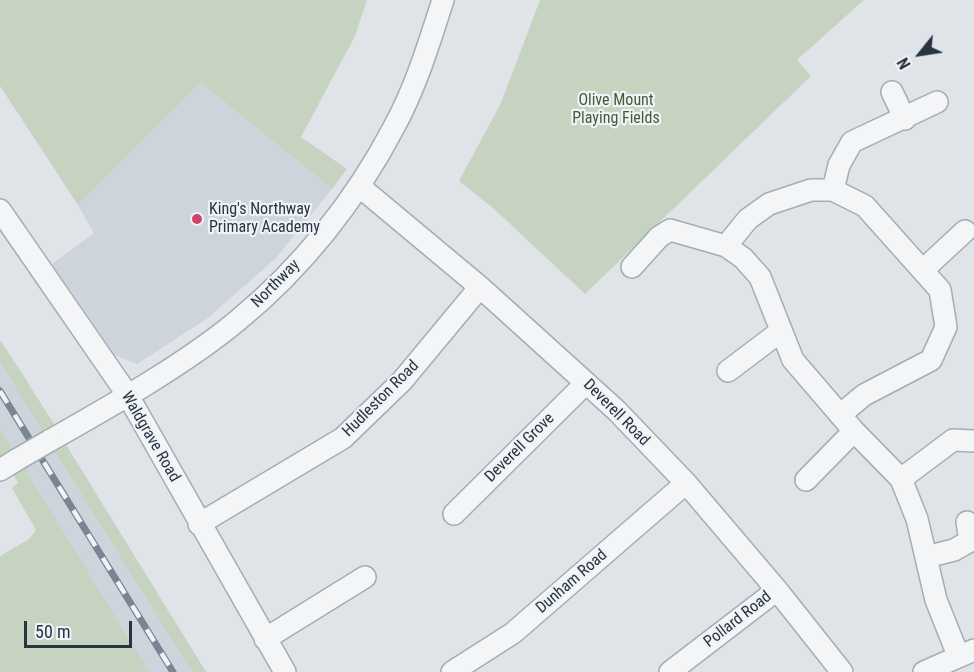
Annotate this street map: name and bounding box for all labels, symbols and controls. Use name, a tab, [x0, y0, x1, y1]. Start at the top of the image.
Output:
north arrow	[890, 24, 950, 84]
text: N	[893, 54, 915, 72]
park label: Olive Mount Playing Fields	[572, 91, 660, 129]
place label: King's Northway Primary Academy	[209, 200, 320, 238]
marker: King's Northway Primary Academy	[190, 212, 204, 226]
street label: Northway	[248, 256, 304, 312]
street label: Hudleston Road	[339, 357, 423, 441]
street label: Deverell Road	[579, 376, 653, 450]
street label: Waldgrave Road	[116, 388, 184, 486]
street label: Deverell Grove	[481, 409, 559, 487]
street label: Dunham Road	[533, 546, 611, 618]
street label: Pollard Road	[700, 588, 776, 652]
scale bar	[27, 609, 135, 647]
text: 50 m	[35, 621, 70, 642]

